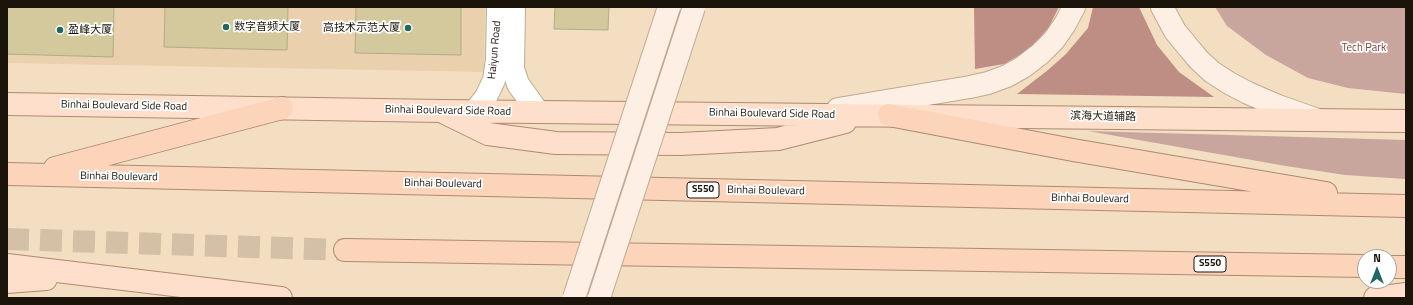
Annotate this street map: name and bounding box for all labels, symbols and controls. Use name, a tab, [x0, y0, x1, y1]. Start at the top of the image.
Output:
place label: 数字音频大厦	[234, 20, 300, 34]
street label: Haiyun Road	[486, 20, 504, 80]
place label: 高技术示范大厦	[323, 21, 400, 35]
marker: 数字音频大厦	[221, 22, 231, 32]
place label: 盈峰大厦	[68, 23, 112, 37]
marker: 高技术示范大厦	[403, 23, 413, 33]
marker: 盈峰大厦	[55, 25, 65, 35]
park label: Tech Park	[1342, 41, 1386, 55]
street label: Binhai Boulevard Side Road	[61, 98, 187, 114]
street label: Binhai Boulevard Side Road	[385, 103, 511, 119]
street label: Binhai Boulevard Side Road	[709, 106, 835, 122]
street label: 滨海大道辅路	[1070, 110, 1136, 124]
street label: Binhai Boulevard	[80, 170, 158, 184]
street label: Binhai Boulevard	[404, 177, 482, 191]
road number: S550	[687, 182, 719, 198]
street label: Binhai Boulevard	[727, 184, 805, 198]
street label: Binhai Boulevard	[1051, 192, 1129, 206]
north arrow	[1357, 249, 1397, 289]
text: N	[1373, 250, 1381, 266]
road number: S550	[1194, 256, 1226, 272]

